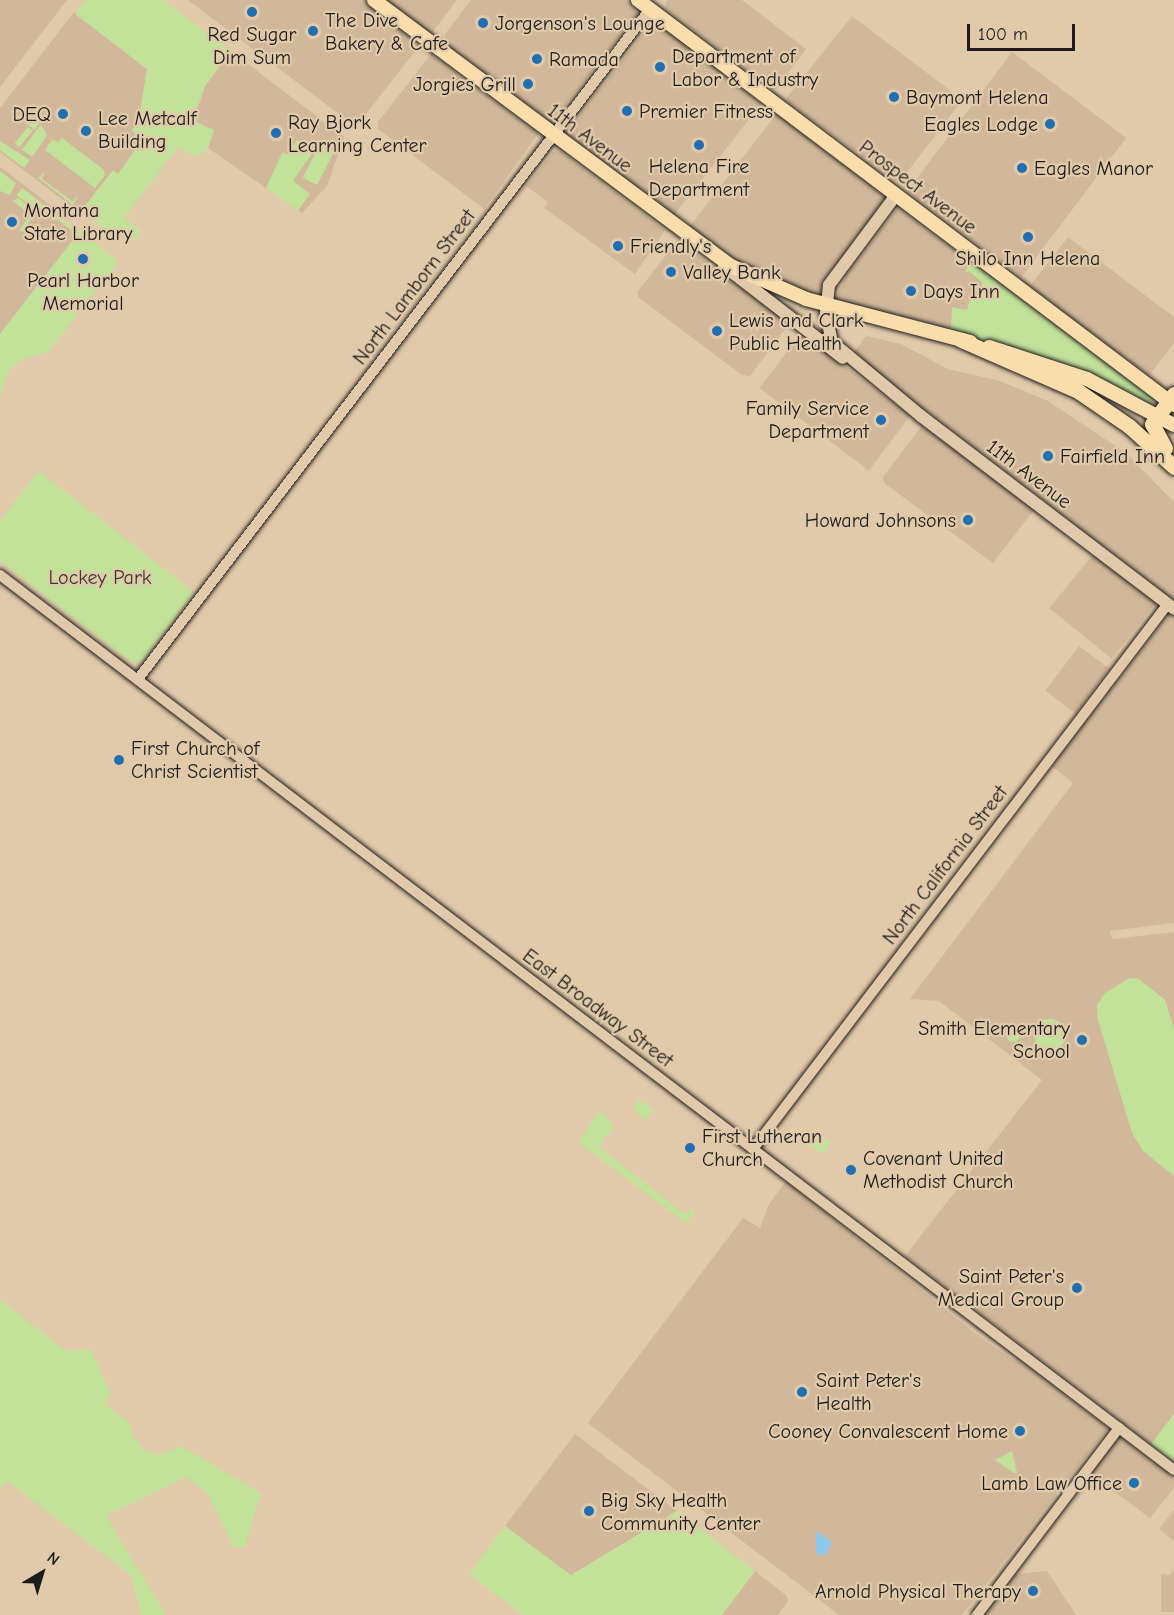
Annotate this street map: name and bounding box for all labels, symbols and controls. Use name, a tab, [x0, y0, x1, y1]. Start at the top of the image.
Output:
marker: Red Sugar Dim Sum	[245, 5, 259, 19]
place label: The Dive Bakery & Cafe	[325, 8, 448, 55]
place label: Jorgenson's Lounge	[495, 11, 665, 35]
scale bar	[970, 12, 1078, 50]
marker: Jorgenson's Lounge	[476, 16, 490, 30]
place label: Red Sugar Dim Sum	[207, 22, 297, 69]
marker: The Dive Bakery & Cafe	[306, 24, 320, 38]
text: 100 m	[978, 24, 1028, 45]
place label: Department of Labor & Industry	[672, 44, 818, 91]
place label: Ramada	[549, 47, 619, 71]
marker: Ramada	[530, 52, 544, 66]
marker: Department of Labor & Industry	[653, 60, 667, 74]
place label: Jorgies Grill	[413, 72, 516, 96]
marker: Jorgies Grill	[521, 77, 535, 91]
place label: Baymont Helena	[906, 85, 1048, 109]
marker: Baymont Helena	[887, 90, 901, 104]
street label: 11th Avenue	[543, 98, 637, 178]
place label: Premier Fitness	[639, 99, 773, 123]
place label: DEQ	[12, 102, 51, 126]
marker: Premier Fitness	[620, 104, 634, 118]
marker: DEQ	[56, 107, 70, 121]
place label: Lee Metcalf Building	[98, 107, 196, 154]
place label: Ray Bjork Learning Center	[288, 110, 426, 157]
place label: Eagles Lodge	[924, 112, 1038, 136]
marker: Eagles Lodge	[1043, 117, 1057, 131]
marker: Lee Metcalf Building	[79, 124, 93, 138]
marker: Ray Bjork Learning Center	[269, 126, 283, 140]
street label: Prospect Avenue	[854, 135, 982, 239]
marker: Helena Fire Department	[692, 138, 706, 152]
place label: Helena Fire Department	[649, 154, 749, 201]
place label: Eagles Manor	[1034, 156, 1153, 180]
marker: Eagles Manor	[1015, 161, 1029, 175]
place label: Montana State Library	[24, 198, 132, 245]
street label: North Lamborn Street	[348, 205, 480, 369]
marker: Montana State Library	[5, 215, 19, 229]
marker: Shilo Inn Helena	[1021, 230, 1035, 244]
place label: Friendly's	[630, 234, 711, 258]
marker: Friendly's	[611, 239, 625, 253]
place label: Shilo Inn Helena	[956, 246, 1100, 270]
marker: Pearl Harbor Memorial	[76, 252, 90, 266]
place label: Valley Bank	[683, 260, 781, 284]
marker: Valley Bank	[664, 265, 678, 279]
place label: Pearl Harbor Memorial	[27, 268, 139, 315]
place label: Days Inn	[923, 279, 1000, 303]
marker: Days Inn	[904, 284, 918, 298]
place label: Lewis and Clark Public Health	[729, 308, 863, 355]
marker: Lewis and Clark Public Health	[710, 324, 724, 338]
place label: Family Service Department	[746, 396, 869, 443]
marker: Family Service Department	[874, 413, 888, 427]
street label: 11th Avenue	[982, 434, 1076, 514]
place label: Fairfield Inn	[1060, 444, 1165, 468]
marker: Fairfield Inn	[1041, 449, 1055, 463]
place label: Howard Johnsons	[805, 508, 956, 532]
marker: Howard Johnsons	[961, 513, 975, 527]
park label: Lockey Park	[48, 565, 152, 589]
place label: First Church of Christ Scientist	[131, 736, 259, 783]
marker: First Church of Christ Scientist	[112, 753, 126, 767]
street label: North California Street	[877, 781, 1013, 949]
street label: East Broadway Street	[518, 944, 678, 1072]
place label: Smith Elementary School	[918, 1016, 1070, 1063]
marker: Smith Elementary School	[1075, 1033, 1089, 1047]
place label: First Lutheran Church	[702, 1124, 822, 1171]
marker: First Lutheran Church	[683, 1141, 697, 1155]
place label: Covenant United Methodist Church	[863, 1146, 1014, 1193]
marker: Covenant United Methodist Church	[844, 1163, 858, 1177]
place label: Saint Peter's Medical Group	[938, 1264, 1064, 1311]
marker: Saint Peter's Medical Group	[1068, 1279, 1086, 1297]
place label: Saint Peter's Health	[816, 1368, 921, 1415]
marker: Saint Peter's Health	[793, 1383, 811, 1401]
place label: Cooney Convalescent Home	[768, 1419, 1008, 1443]
marker: Cooney Convalescent Home	[1013, 1424, 1027, 1438]
place label: Lamb Law Office	[981, 1471, 1122, 1495]
marker: Lamb Law Office	[1127, 1476, 1141, 1490]
place label: Big Sky Health Community Center	[601, 1488, 761, 1535]
marker: Big Sky Health Community Center	[582, 1504, 596, 1518]
north arrow	[12, 1543, 72, 1603]
text: N	[43, 1549, 63, 1569]
place label: Arnold Physical Therapy	[815, 1579, 1021, 1603]
marker: Arnold Physical Therapy	[1026, 1584, 1040, 1598]

